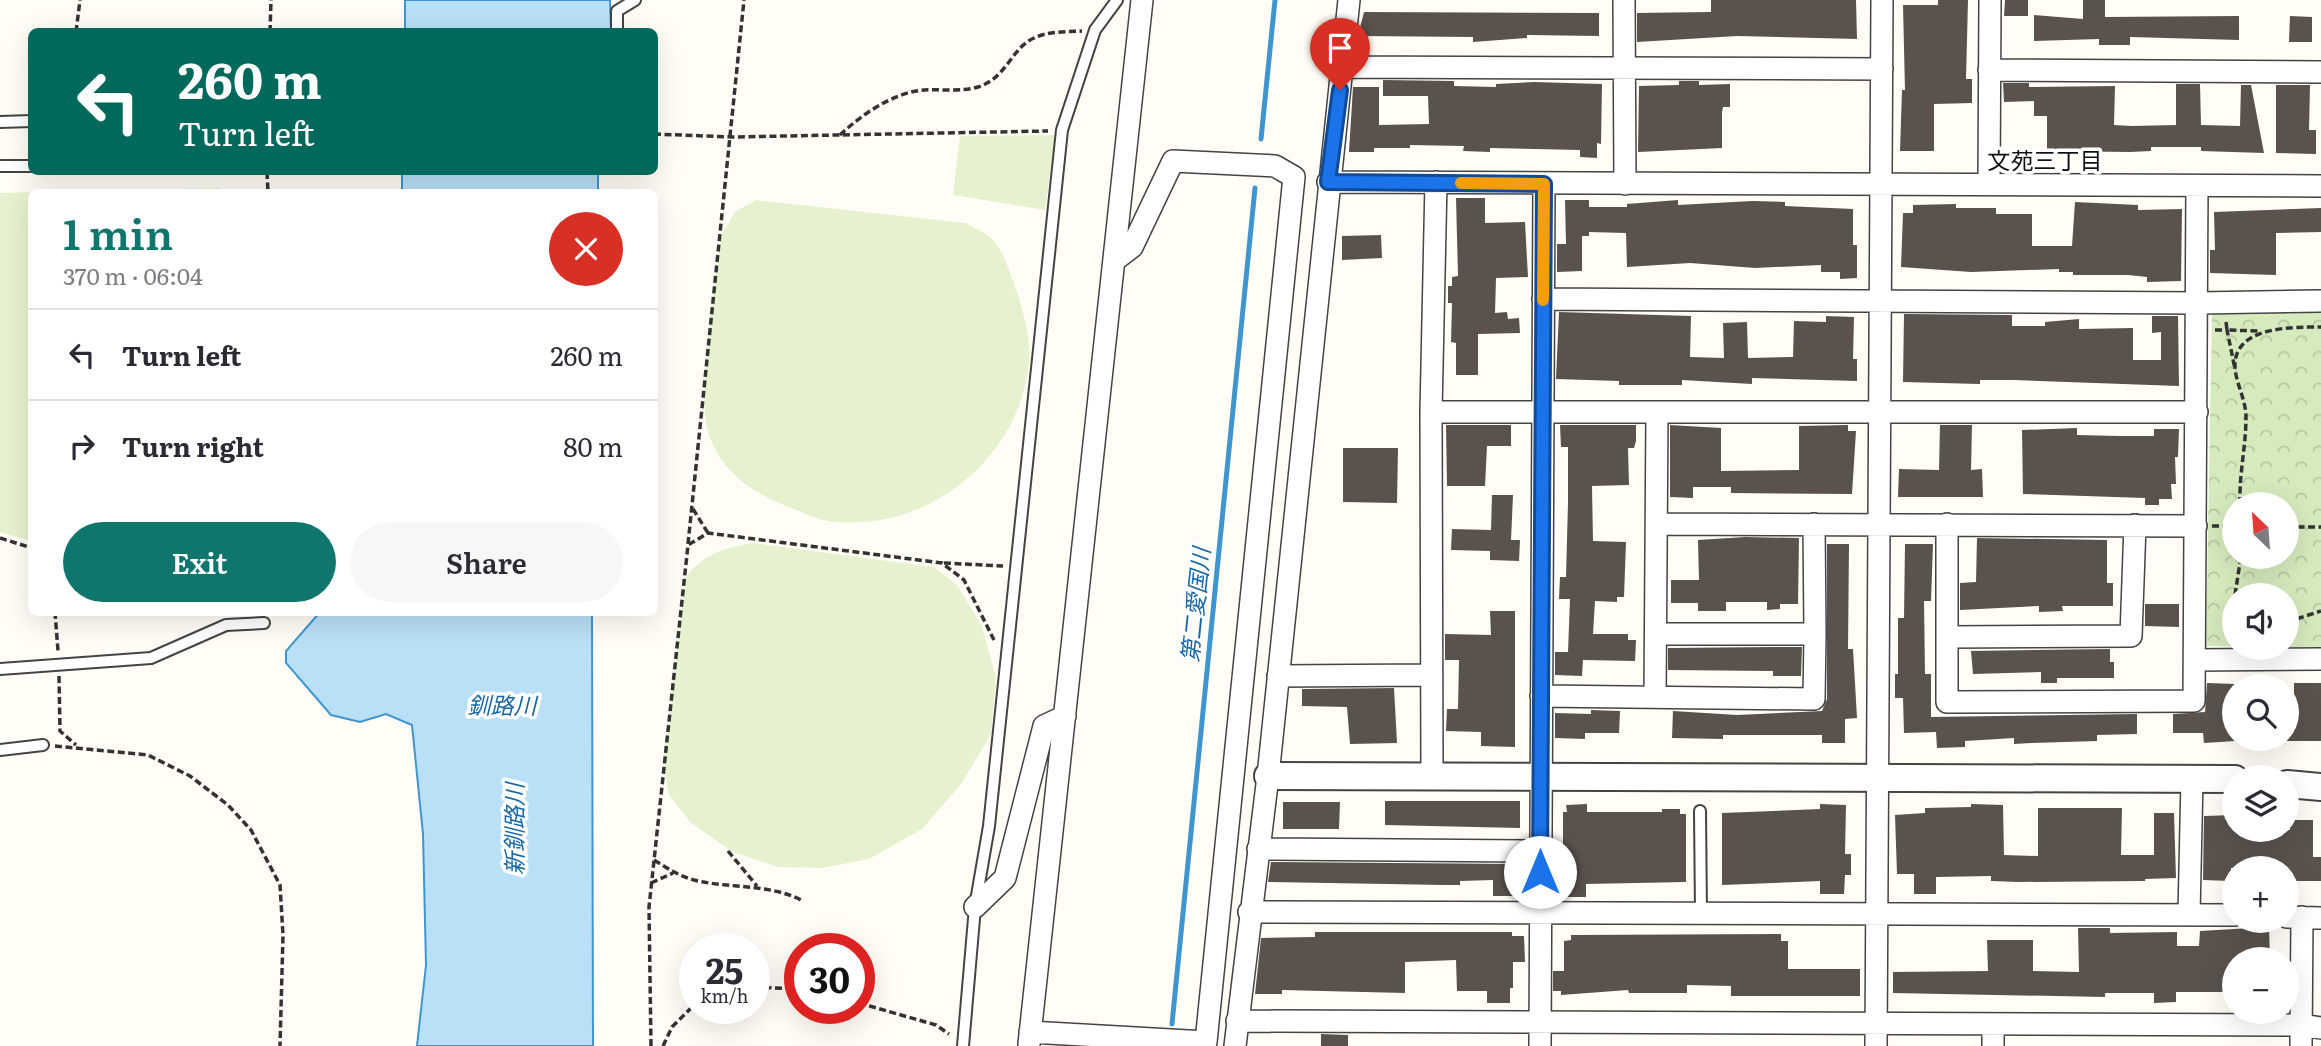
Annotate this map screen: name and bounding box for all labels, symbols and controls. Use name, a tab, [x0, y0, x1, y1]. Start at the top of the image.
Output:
pin	[1310, 18, 1370, 90]
icon: arrive	[1321, 29, 1359, 67]
text: 260 m	[178, 41, 322, 114]
icon: left	[63, 56, 154, 147]
text: Turn left	[178, 108, 315, 156]
district label: 文苑三丁目	[1988, 142, 2103, 176]
text: 1 min	[63, 201, 173, 263]
button: close	[549, 212, 623, 286]
text: 370 m · 06:04	[63, 258, 203, 292]
text: Turn left	[122, 335, 241, 374]
text: 260 m	[550, 335, 623, 374]
icon: left	[63, 336, 101, 374]
text: Turn right	[122, 426, 264, 465]
text: 80 m	[563, 426, 623, 465]
icon: right	[63, 427, 101, 465]
north arrow	[2222, 492, 2300, 569]
map controls	[2222, 492, 2299, 1024]
button: Exit	[63, 522, 336, 602]
button: Share	[350, 522, 623, 602]
water label: 第二愛国川	[1171, 543, 1217, 664]
button: sound	[2222, 583, 2299, 660]
button: search	[2222, 674, 2299, 751]
water label: 釧路川	[468, 687, 540, 721]
button: layers	[2222, 765, 2299, 842]
water label: 新釧路川	[496, 780, 530, 875]
position arrow	[1503, 835, 1577, 909]
button: +	[2222, 856, 2299, 933]
speed limit sign: 30	[784, 933, 875, 1024]
text: 25	[706, 943, 743, 995]
button: −	[2222, 947, 2299, 1024]
text: km/h	[701, 982, 748, 1009]

